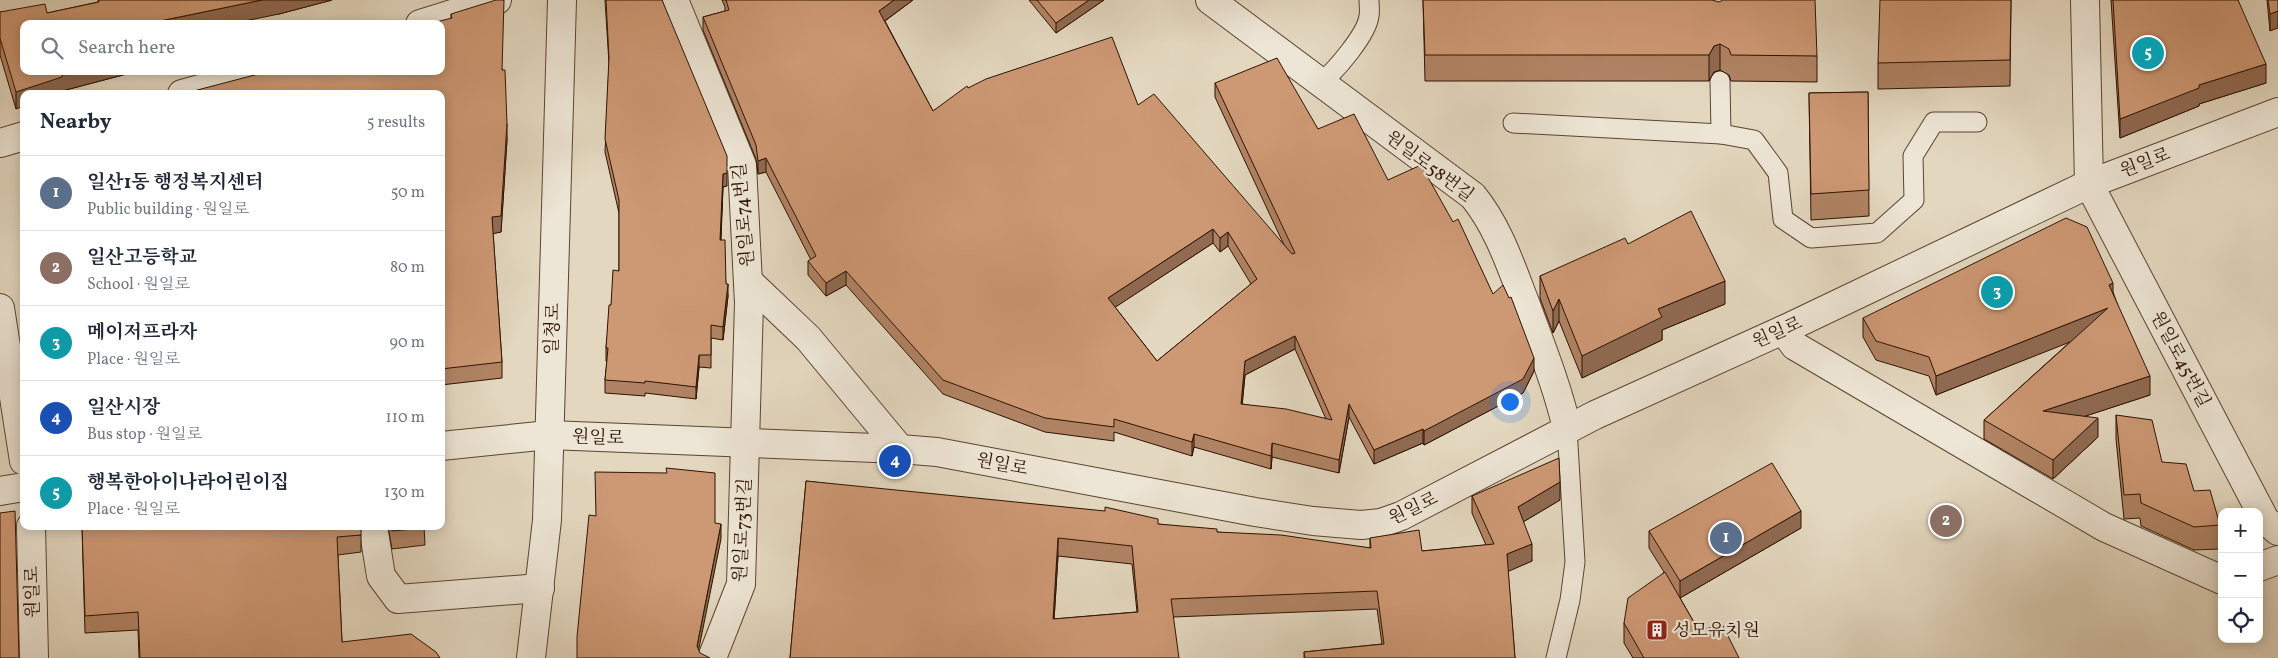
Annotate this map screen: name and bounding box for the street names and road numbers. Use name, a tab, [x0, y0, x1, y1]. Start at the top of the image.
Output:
street label: 원일로58번길	[1380, 126, 1478, 209]
street label: 원일로	[2117, 142, 2174, 184]
street label: 원일로74번길	[727, 162, 762, 268]
street label: 일청로	[540, 303, 567, 356]
street label: 원일로45번길	[2144, 307, 2216, 412]
street label: 원일로	[1749, 311, 1807, 355]
street label: 원일로	[571, 425, 624, 452]
street label: 원일로	[974, 448, 1030, 483]
street label: 원일로73번길	[728, 477, 759, 583]
street label: 원일로	[1385, 487, 1443, 532]
street label: 원일로	[21, 566, 46, 618]

